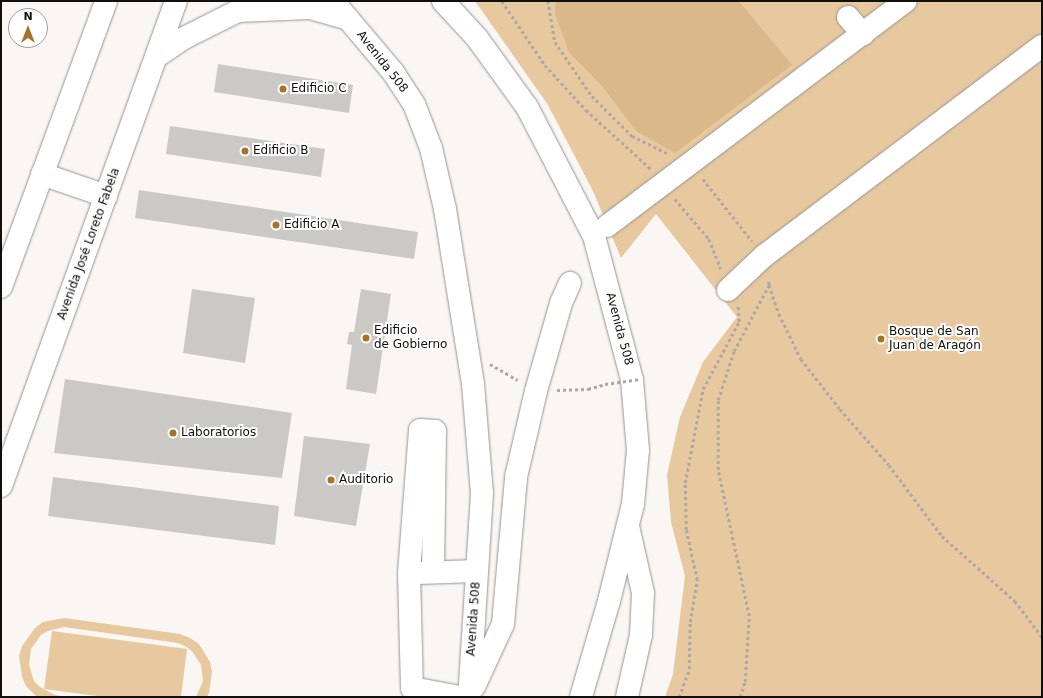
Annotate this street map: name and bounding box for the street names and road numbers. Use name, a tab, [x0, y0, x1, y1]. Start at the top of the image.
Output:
street label: Avenida 508	[353, 28, 411, 96]
street label: Avenida José Loreto Fabela	[55, 166, 123, 322]
street label: Avenida 508	[602, 291, 636, 367]
street label: Avenida 508	[464, 581, 484, 657]

